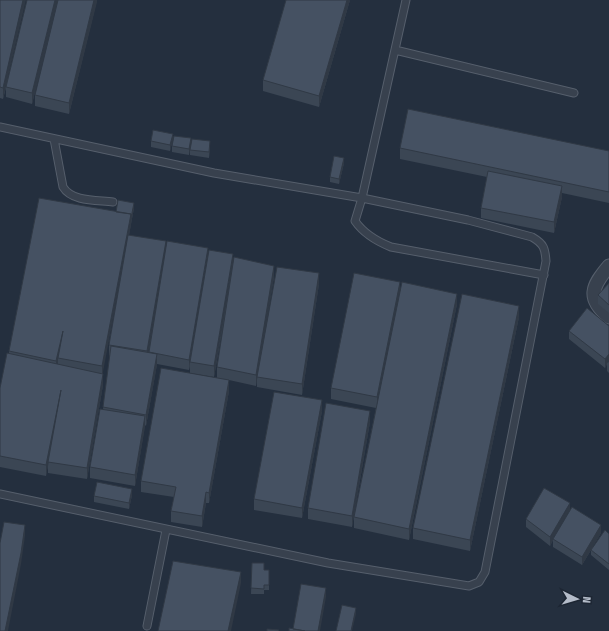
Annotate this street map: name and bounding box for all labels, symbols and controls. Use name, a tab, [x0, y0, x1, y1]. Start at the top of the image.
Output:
north arrow	[557, 579, 597, 619]
text: N	[580, 596, 593, 604]

